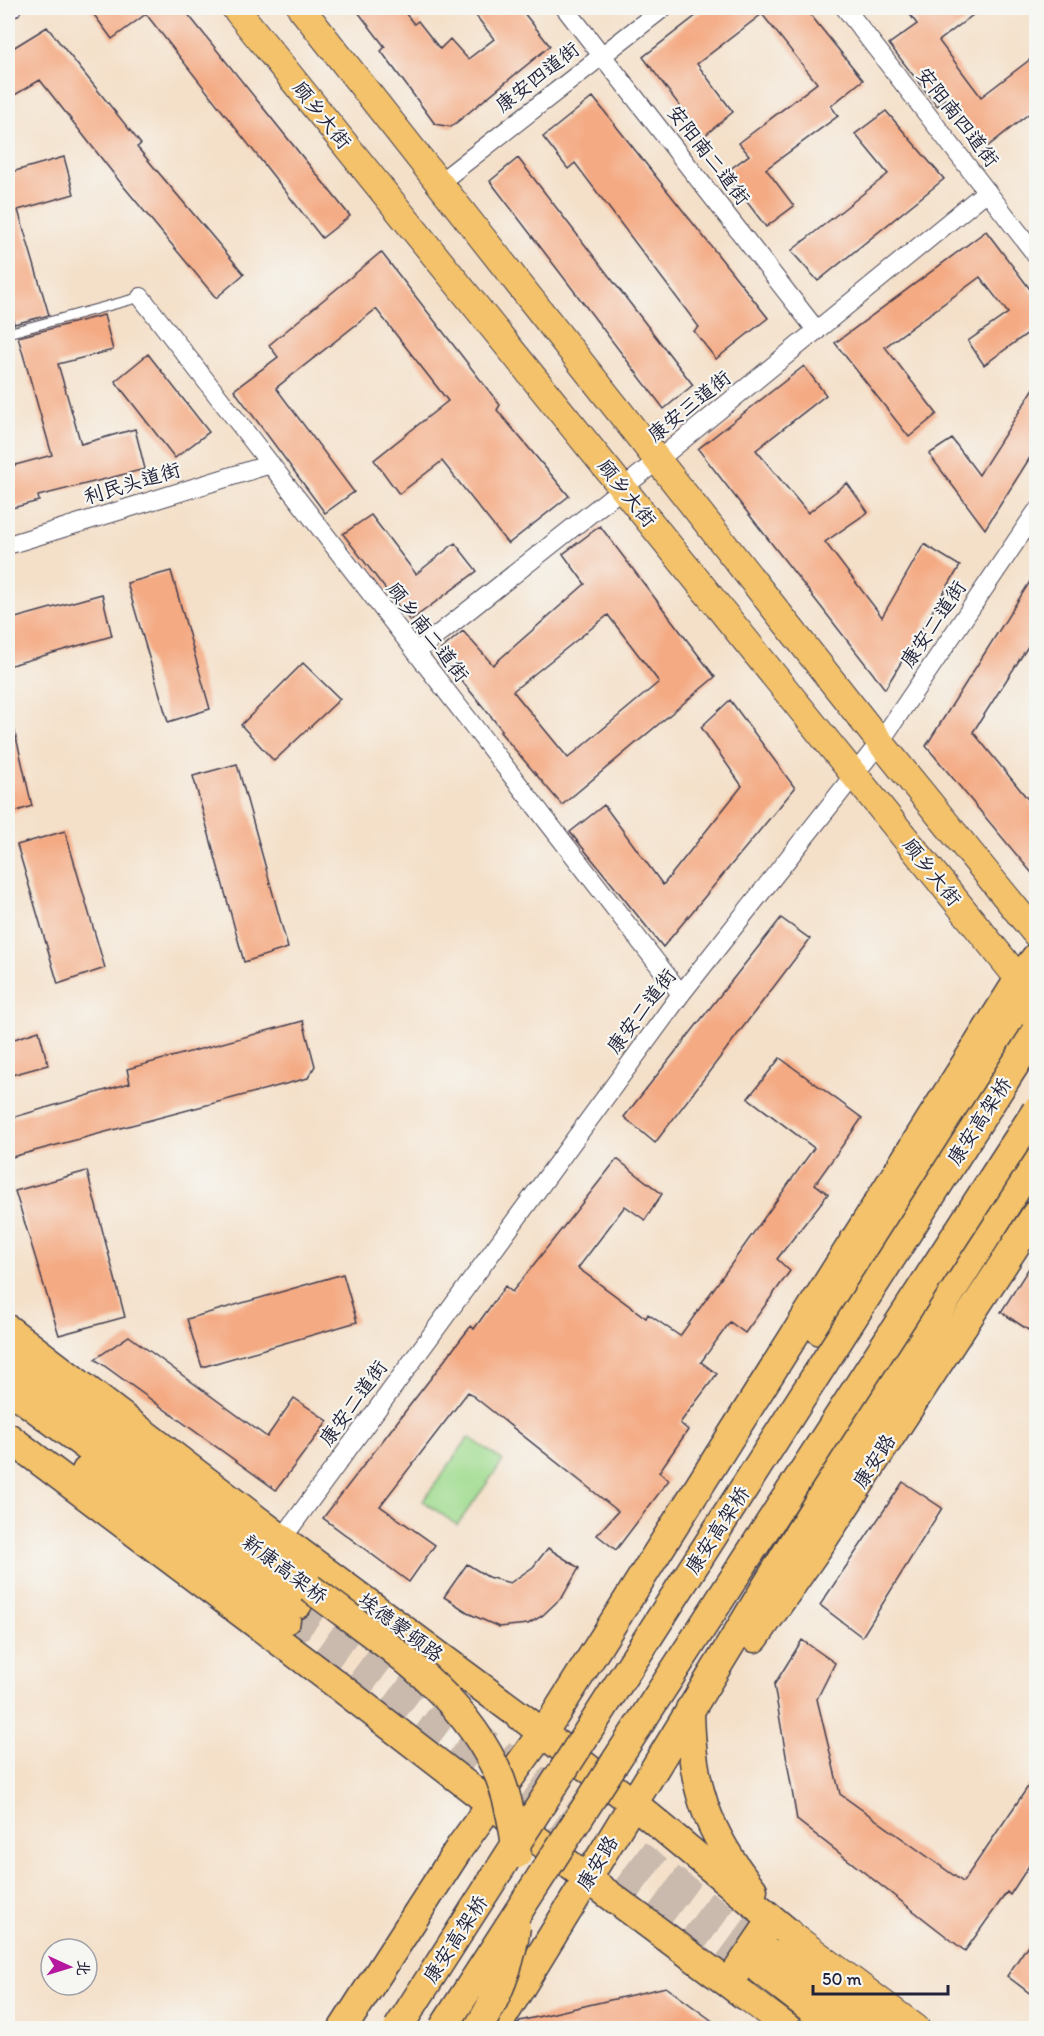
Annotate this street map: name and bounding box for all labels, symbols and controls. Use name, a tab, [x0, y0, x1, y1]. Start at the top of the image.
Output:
street label: 康安四道街	[490, 37, 584, 117]
street label: 安阳南四道街	[912, 62, 1004, 172]
street label: 顾乡大街	[288, 76, 356, 154]
street label: 安阳南二道街	[663, 100, 755, 210]
street label: 康安三道街	[643, 365, 735, 447]
street label: 顾乡大街	[593, 454, 661, 532]
street label: 利民头道街	[81, 457, 183, 509]
street label: 康安二道街	[895, 576, 971, 672]
street label: 顾乡南二道街	[382, 577, 474, 687]
street label: 顾乡大街	[898, 833, 966, 911]
street label: 康安二道街	[601, 964, 681, 1058]
street label: 康安高架桥	[942, 1073, 1016, 1169]
street label: 康安二道街	[314, 1355, 392, 1451]
street label: 康安路	[848, 1428, 901, 1493]
street label: 康安高架桥	[680, 1482, 754, 1578]
street label: 新康高架桥	[238, 1529, 332, 1609]
street label: 埃德蒙顿路	[354, 1587, 449, 1667]
street label: 康安路	[571, 1830, 623, 1895]
street label: 康安高架桥	[418, 1891, 492, 1987]
north arrow	[39, 1937, 99, 1997]
scale bar	[813, 1958, 948, 1996]
text: 北	[73, 1959, 94, 1977]
text: 50 m	[822, 1968, 862, 1990]

